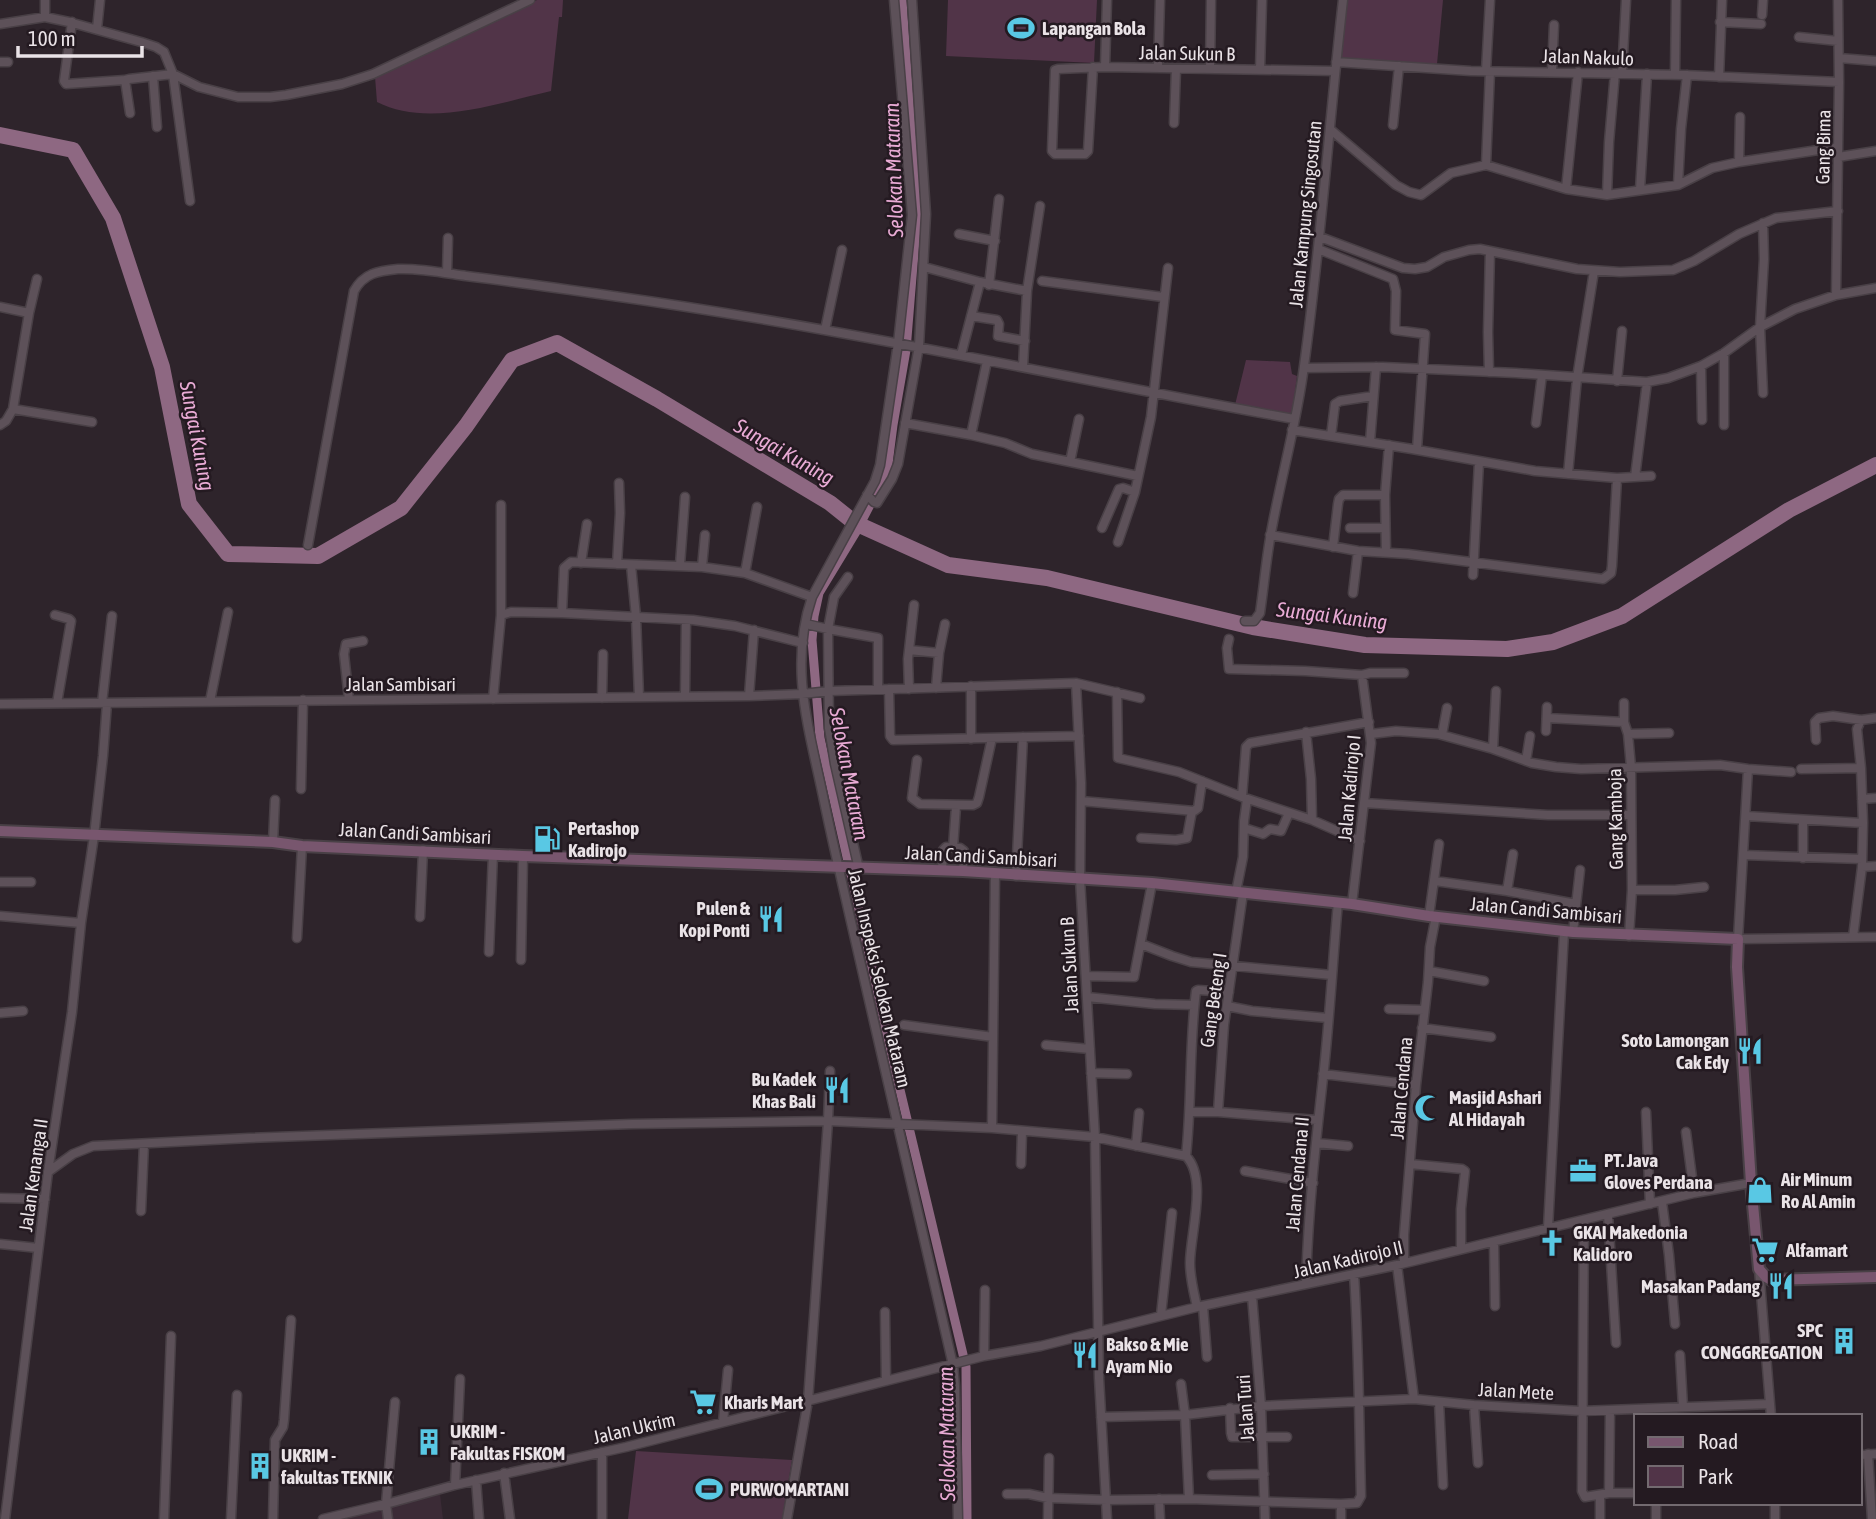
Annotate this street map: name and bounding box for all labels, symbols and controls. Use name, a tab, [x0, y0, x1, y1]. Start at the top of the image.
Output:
sports icon: Lapangan Bola	[1006, 13, 1036, 43]
scale bar	[18, 14, 142, 58]
place label: Lapangan Bola	[1042, 17, 1146, 39]
text: 100 m	[28, 26, 76, 50]
street label: Jalan Sukun B	[1139, 41, 1235, 65]
street label: Jalan Nakulo	[1542, 44, 1634, 70]
water label: Selokan Mataram	[879, 102, 907, 239]
street label: Gang Bima	[1811, 109, 1835, 185]
street label: Jalan Kampung Singosutan	[1284, 119, 1326, 309]
water label: Sungai Kuning	[175, 378, 220, 493]
water label: Sungai Kuning	[729, 412, 839, 489]
water label: Sungai Kuning	[1274, 596, 1389, 634]
street label: Jalan Sambisari	[346, 673, 456, 695]
water label: Selokan Mataram	[825, 704, 875, 842]
street label: Jalan Kadirojo I	[1333, 734, 1365, 842]
street label: Gang Kamboja	[1603, 768, 1627, 870]
place label: Pertashop Kadirojo	[568, 817, 639, 861]
street label: Jalan Candi Sambisari	[338, 818, 492, 848]
fuel station icon: Pertashop Kadirojo	[532, 824, 562, 854]
street label: Jalan Candi Sambisari	[904, 841, 1058, 871]
street label: Jalan Inspeksi Selokan Mataram	[844, 866, 916, 1090]
street label: Jalan Candi Sambisari	[1469, 892, 1623, 928]
place label: Pulen & Kopi Ponti	[679, 897, 751, 941]
restaurant icon: Pulen & Kopi Ponti	[756, 904, 786, 934]
street label: Jalan Sukun B	[1055, 916, 1083, 1014]
street label: Gang Beteng I	[1195, 951, 1231, 1049]
place label: Soto Lamongan Cak Edy	[1621, 1029, 1729, 1073]
street label: Jalan Cendana	[1386, 1036, 1416, 1140]
restaurant icon: Soto Lamongan Cak Edy	[1735, 1036, 1765, 1066]
place label: Bu Kadek Khas Bali	[751, 1068, 817, 1112]
restaurant icon: Bu Kadek Khas Bali	[822, 1075, 852, 1105]
place label: Masjid Ashari Al Hidayah	[1448, 1086, 1542, 1130]
mosque icon: Masjid Ashari Al Hidayah	[1413, 1093, 1443, 1123]
street label: Jalan Cendana II	[1281, 1116, 1313, 1232]
street label: Jalan Kenanga II	[14, 1117, 52, 1233]
place label: PT. Java Gloves Perdana	[1604, 1149, 1713, 1193]
office icon: PT. Java Gloves Perdana	[1568, 1156, 1598, 1186]
place label: Air Minum Ro Al Amin	[1780, 1168, 1856, 1212]
shop icon: Air Minum Ro Al Amin	[1745, 1175, 1775, 1205]
place label: GKAI Makedonia Kalidoro	[1573, 1221, 1688, 1265]
church icon: GKAI Makedonia Kalidoro	[1537, 1228, 1567, 1258]
supermarket icon: Alfamart	[1750, 1235, 1780, 1265]
street label: Jalan Kadirojo II	[1291, 1236, 1405, 1282]
place label: Alfamart	[1785, 1239, 1848, 1261]
restaurant icon: Masakan Padang	[1766, 1271, 1796, 1301]
place label: Masakan Padang	[1641, 1275, 1761, 1297]
place label: SPC CONGGREGATION	[1701, 1319, 1823, 1363]
building icon: SPC CONGGREGATION	[1829, 1326, 1859, 1356]
place label: Bakso & Mie Ayam Nio	[1105, 1333, 1189, 1377]
restaurant icon: Bakso & Mie Ayam Nio	[1070, 1340, 1100, 1370]
water label: Selokan Mataram	[933, 1366, 959, 1503]
street label: Jalan Turi	[1232, 1374, 1258, 1442]
street label: Jalan Mete	[1478, 1378, 1554, 1404]
supermarket icon: Kharis Mart	[688, 1387, 718, 1417]
place label: Kharis Mart	[724, 1391, 804, 1413]
street label: Jalan Ukrim	[591, 1408, 677, 1448]
legend	[1634, 1414, 1862, 1505]
place label: UKRIM - Fakultas FISKOM	[450, 1420, 565, 1464]
building icon: UKRIM - Fakultas FISKOM	[414, 1427, 444, 1457]
text: Road	[1698, 1429, 1738, 1453]
place label: UKRIM - fakultas TEKNIK	[280, 1444, 393, 1488]
building icon: UKRIM - fakultas TEKNIK	[245, 1451, 275, 1481]
text: Park	[1698, 1464, 1733, 1488]
sports icon: PURWOMARTANI	[694, 1474, 724, 1504]
place label: PURWOMARTANI	[730, 1478, 849, 1500]

